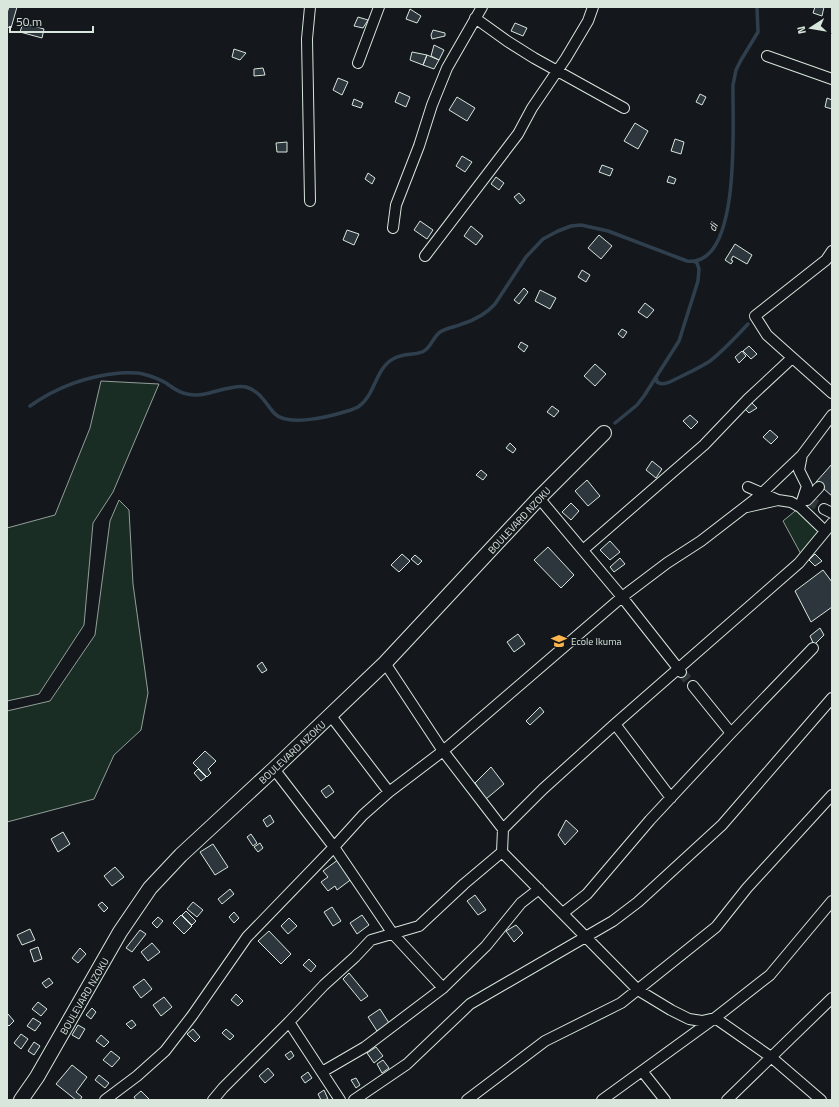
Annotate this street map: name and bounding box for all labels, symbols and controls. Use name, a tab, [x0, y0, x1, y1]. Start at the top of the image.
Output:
scale bar	[10, 8, 93, 34]
north arrow	[791, 8, 831, 48]
text: 50 m	[16, 12, 42, 31]
text: N	[793, 25, 810, 35]
water label: di	[704, 219, 723, 234]
street label: BOULEVARD NZOKU	[484, 484, 554, 557]
school or university icon: Ecole Ikuma	[550, 632, 568, 650]
place label: Ecole Ikuma	[571, 634, 622, 649]
street label: BOULEVARD NZOKU	[256, 717, 329, 787]
street label: BOULEVARD NZOKU	[56, 955, 113, 1038]

